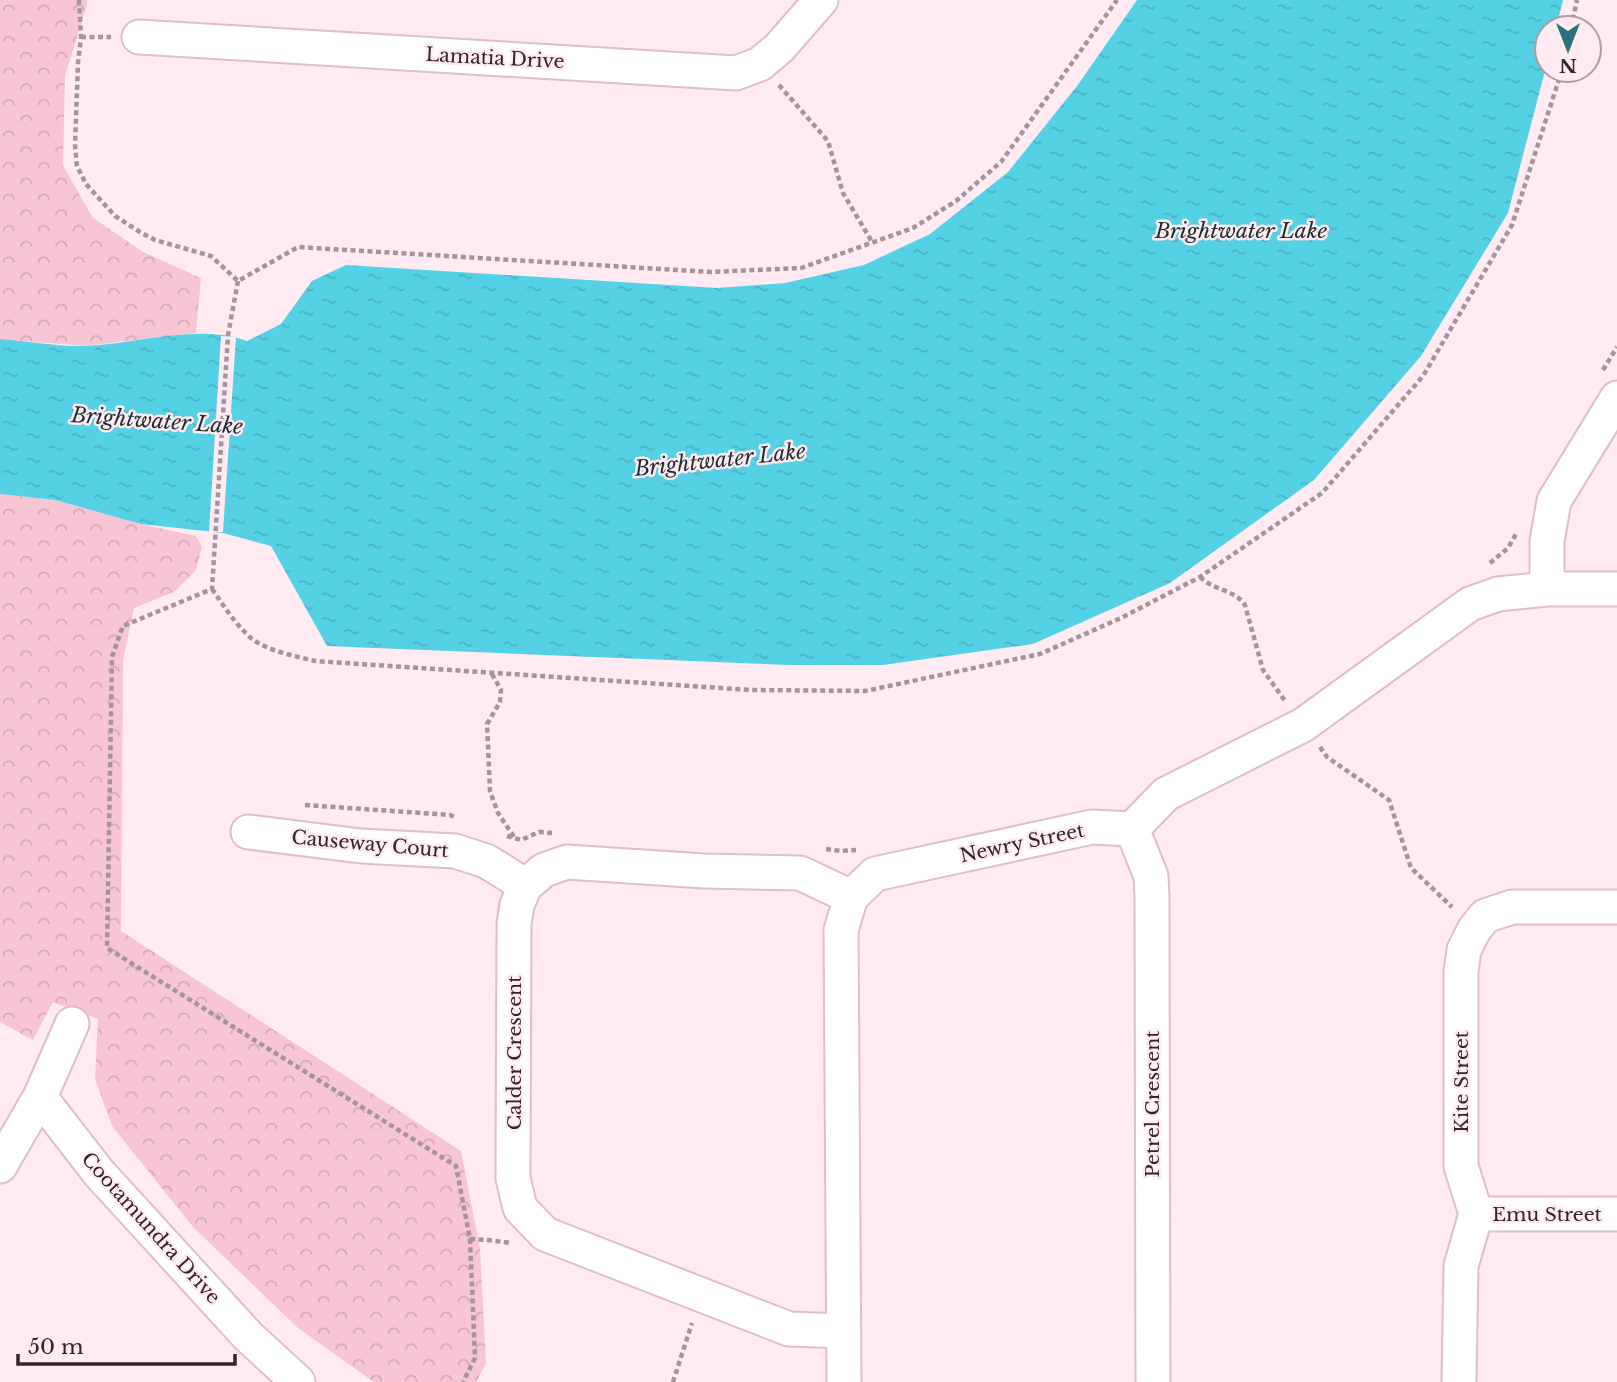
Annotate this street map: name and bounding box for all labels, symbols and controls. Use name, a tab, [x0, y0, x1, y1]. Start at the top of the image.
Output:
north arrow	[1533, 14, 1603, 84]
street label: Lamatia Drive	[425, 43, 565, 73]
text: N	[1559, 54, 1577, 77]
water label: Brightwater Lake	[1154, 218, 1327, 244]
water label: Brightwater Lake	[69, 402, 244, 440]
water label: Brightwater Lake	[632, 438, 807, 482]
street label: Newry Street	[958, 818, 1087, 867]
street label: Causeway Court	[291, 826, 450, 862]
street label: Calder Crescent	[503, 975, 526, 1130]
street label: Petrel Crescent	[1141, 1030, 1164, 1177]
street label: Kite Street	[1450, 1030, 1473, 1133]
street label: Cootamundra Drive	[77, 1147, 225, 1309]
street label: Emu Street	[1492, 1203, 1603, 1226]
scale bar	[18, 1322, 234, 1366]
text: 50 m	[28, 1334, 84, 1360]

